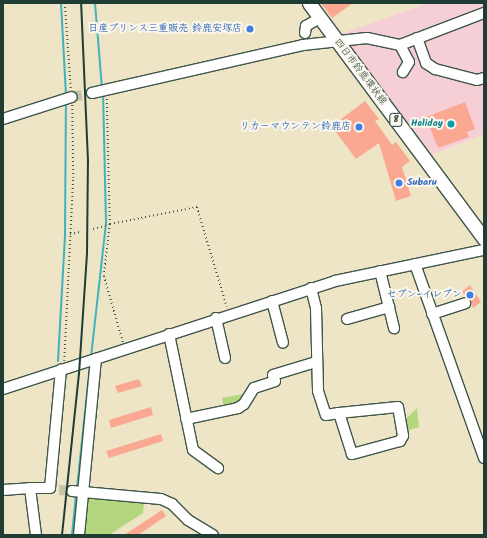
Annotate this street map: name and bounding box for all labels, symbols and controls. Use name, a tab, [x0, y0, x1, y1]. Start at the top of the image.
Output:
place label: 日産プリンス三重販売 鈴鹿安塚店	[88, 23, 242, 35]
marker: 日産プリンス三重販売 鈴鹿安塚店	[245, 24, 255, 34]
street label: 四日市鈴鹿環状線	[331, 36, 389, 108]
road number: 8	[389, 113, 403, 127]
place label: Holiday	[411, 118, 443, 130]
marker: Holiday	[446, 119, 456, 129]
place label: リカーマウンテン鈴鹿店	[241, 121, 351, 133]
marker: リカーマウンテン鈴鹿店	[354, 122, 364, 132]
place label: Subaru	[407, 177, 437, 189]
marker: Subaru	[394, 178, 404, 188]
place label: セブン-イレブン	[387, 289, 462, 301]
marker: セブン-イレブン	[465, 290, 475, 300]

